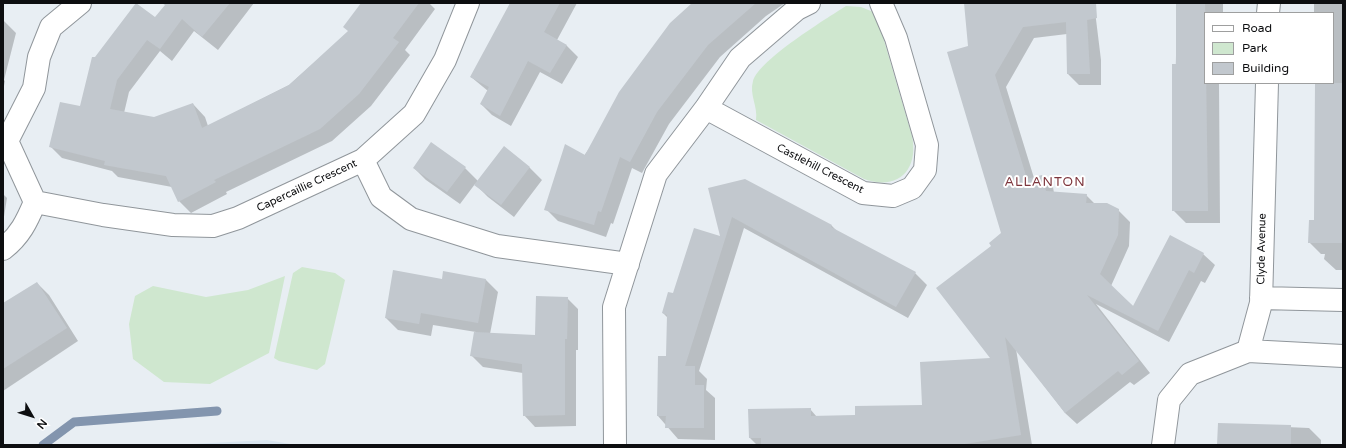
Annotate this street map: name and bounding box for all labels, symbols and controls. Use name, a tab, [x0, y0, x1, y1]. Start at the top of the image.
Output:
legend	[1204, 12, 1334, 84]
text: Road	[1242, 21, 1272, 35]
text: Park	[1242, 41, 1268, 55]
text: Building	[1242, 61, 1289, 75]
street label: Castlehill Crescent	[774, 141, 866, 197]
street label: Capercaillie Crescent	[255, 157, 359, 215]
district label: ALLANTON	[1004, 175, 1086, 191]
street label: Clyde Avenue	[1255, 213, 1269, 285]
north arrow	[12, 396, 52, 436]
text: N	[34, 416, 50, 431]

